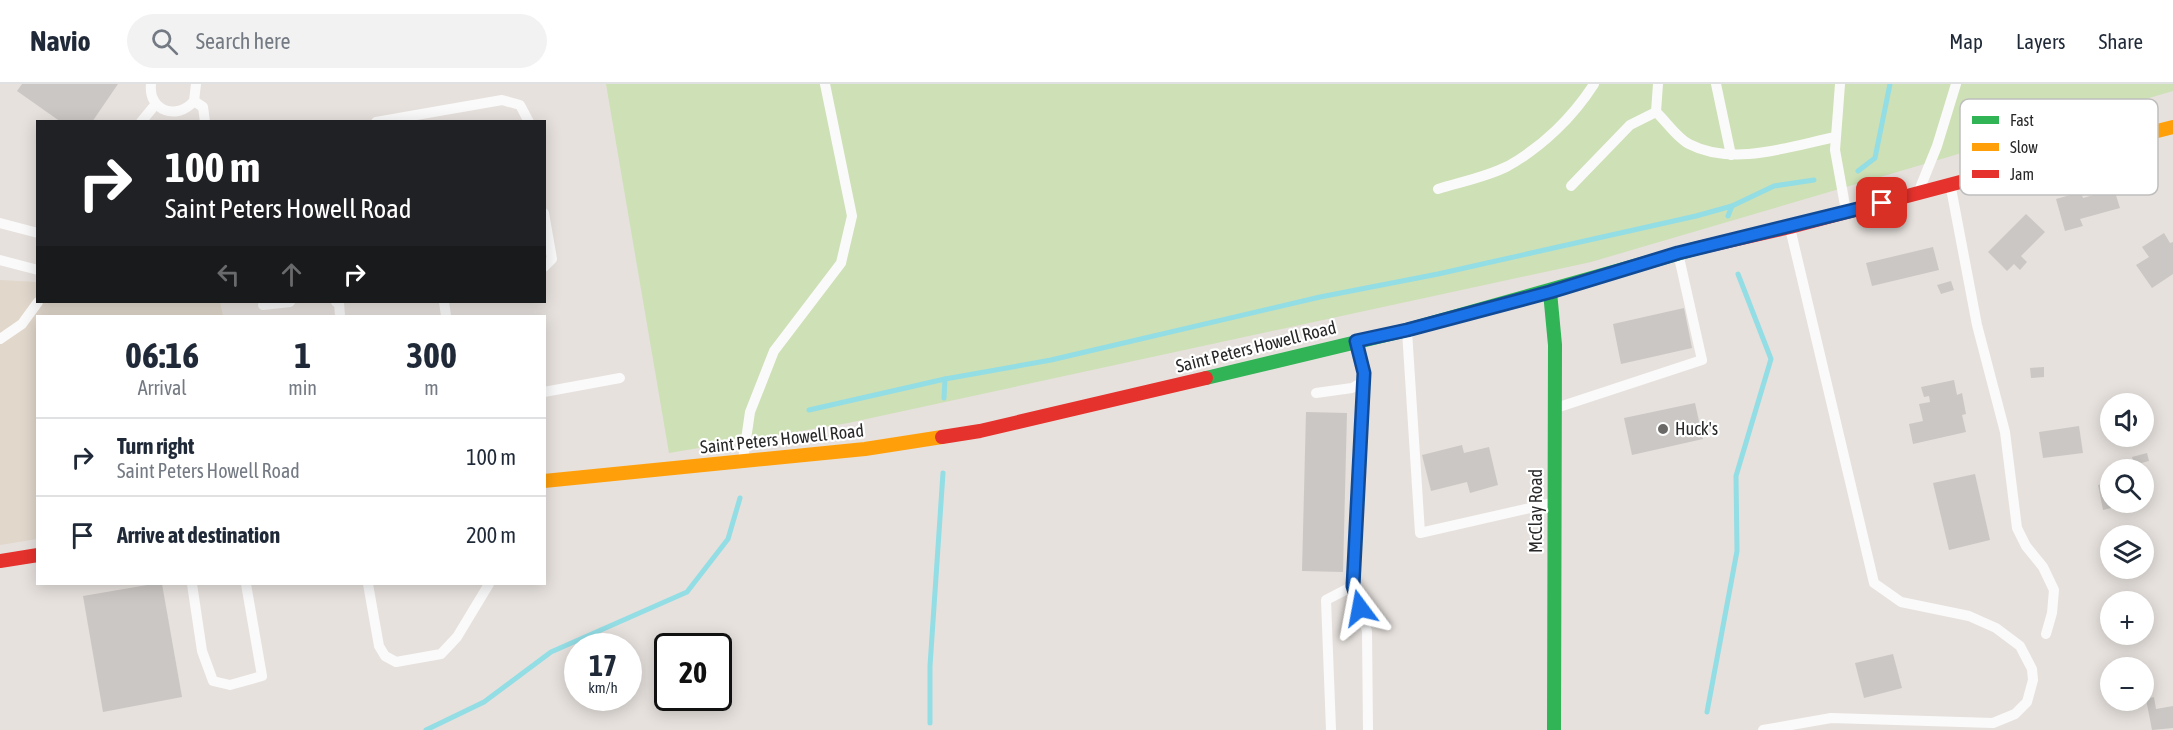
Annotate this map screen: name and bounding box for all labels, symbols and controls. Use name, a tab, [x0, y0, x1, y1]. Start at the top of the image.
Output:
search box	[127, 14, 547, 68]
text: Navio	[30, 25, 91, 57]
icon: search	[148, 25, 181, 58]
text: Search here	[196, 28, 291, 54]
text: Map	[1949, 29, 1983, 53]
text: Layers	[2016, 29, 2066, 53]
text: Share	[2099, 29, 2143, 53]
legend	[1960, 99, 2158, 195]
text: Fast	[2010, 111, 2034, 129]
text: Slow	[2010, 138, 2038, 156]
text: 100 m	[165, 143, 260, 191]
icon: right	[66, 144, 144, 222]
text: Jam	[2010, 165, 2034, 183]
pin	[1856, 177, 1907, 228]
icon: arrive	[1865, 186, 1898, 219]
text: Saint Peters Howell Road	[165, 193, 412, 224]
icon: left	[212, 258, 245, 291]
icon: ahead	[275, 258, 308, 291]
icon: right	[338, 258, 371, 291]
street label: Saint Peters Howell Road	[1174, 316, 1338, 377]
text: 06:16	[125, 334, 199, 376]
text: 1	[294, 334, 311, 376]
text: 300	[406, 334, 457, 376]
text: Arrival	[138, 376, 187, 399]
text: min	[288, 376, 317, 399]
text: m	[424, 376, 439, 399]
map controls	[2100, 393, 2154, 711]
button: sound	[2100, 393, 2154, 447]
place label: Huck's	[1675, 418, 1718, 439]
street label: Saint Peters Howell Road	[699, 419, 865, 458]
marker: Huck's	[1656, 422, 1670, 436]
text: Turn right	[117, 433, 194, 459]
icon: right	[66, 441, 99, 474]
text: 100 m	[466, 444, 516, 470]
text: Saint Peters Howell Road	[117, 459, 300, 482]
button: search	[2100, 459, 2154, 513]
street label: McClay Road	[1525, 469, 1546, 553]
icon: arrive	[66, 519, 99, 552]
text: Arrive at destination	[117, 522, 280, 548]
text: 200 m	[466, 522, 516, 548]
button: layers	[2100, 525, 2154, 579]
position arrow	[1328, 576, 1392, 640]
button: +	[2100, 591, 2154, 645]
speed limit sign: 20	[654, 633, 732, 711]
text: 17	[589, 648, 617, 682]
button: −	[2100, 657, 2154, 711]
text: km/h	[588, 679, 618, 696]

